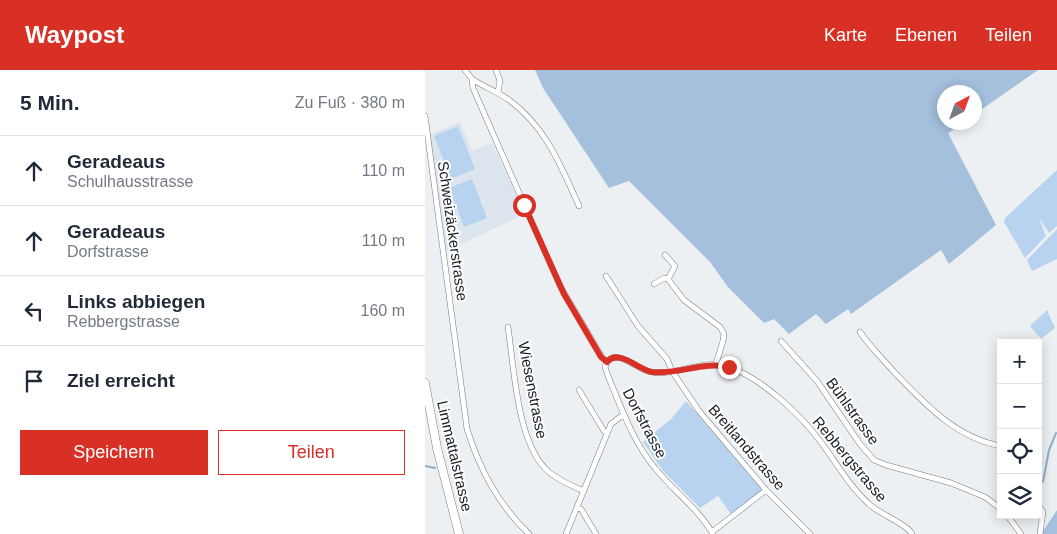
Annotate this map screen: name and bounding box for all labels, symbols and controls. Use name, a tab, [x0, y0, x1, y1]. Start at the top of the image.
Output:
text: Waypost	[25, 21, 124, 48]
text: Karte	[824, 25, 867, 45]
text: Ebenen	[895, 25, 957, 45]
text: Teilen	[985, 25, 1032, 45]
north arrow	[937, 85, 982, 130]
text: 5 Min.	[20, 91, 80, 114]
text: Zu Fuß · 380 m	[295, 94, 405, 111]
text: Geradeaus	[67, 151, 165, 172]
icon: ahead	[20, 157, 48, 185]
street label: Schweizäckerstrasse	[435, 160, 471, 302]
text: 110 m	[362, 162, 405, 179]
text: Schulhausstrasse	[67, 173, 193, 190]
route start	[513, 194, 536, 217]
text: Geradeaus	[67, 221, 165, 242]
icon: ahead	[20, 227, 48, 255]
text: 110 m	[362, 232, 405, 249]
text: Dorfstrasse	[67, 243, 149, 260]
text: Links abbiegen	[67, 291, 205, 312]
icon: left	[20, 297, 48, 325]
text: 160 m	[361, 302, 405, 319]
text: Rebbergstrasse	[67, 313, 180, 330]
map controls	[997, 339, 1042, 519]
button: +	[997, 339, 1042, 384]
street label: Wiesenstrasse	[515, 340, 551, 440]
route end	[718, 356, 741, 379]
icon: arrive	[20, 367, 48, 395]
text: Ziel erreicht	[67, 370, 175, 391]
street label: Bühlstrasse	[823, 374, 883, 448]
button: −	[997, 384, 1042, 429]
street label: Dorfstrasse	[619, 385, 671, 461]
street label: Limmattalstrasse	[434, 399, 476, 513]
street label: Breitlandstrasse	[705, 401, 789, 493]
street label: Rebbergstrasse	[809, 413, 891, 505]
button: locate	[997, 429, 1042, 474]
button: Speichern	[20, 430, 208, 475]
button: Teilen	[218, 430, 405, 475]
button: layers	[997, 474, 1042, 519]

